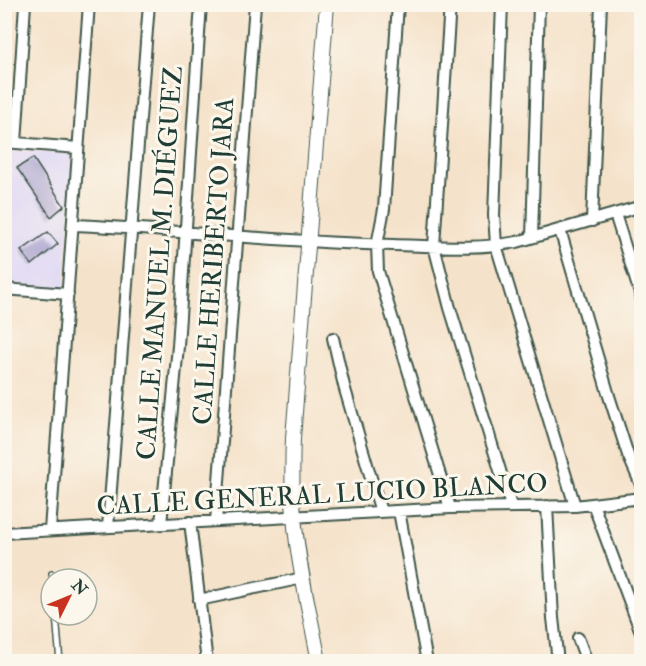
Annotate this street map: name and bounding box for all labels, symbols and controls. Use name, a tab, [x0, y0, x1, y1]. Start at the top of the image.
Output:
street label: CALLE MANUEL M. DIÉGUEZ	[128, 65, 190, 461]
street label: CALLE HERIBERTO JARA	[187, 96, 241, 426]
street label: CALLE GENERAL LUCIO BLANCO	[96, 467, 548, 523]
north arrow	[39, 567, 99, 627]
text: N	[66, 575, 92, 600]

